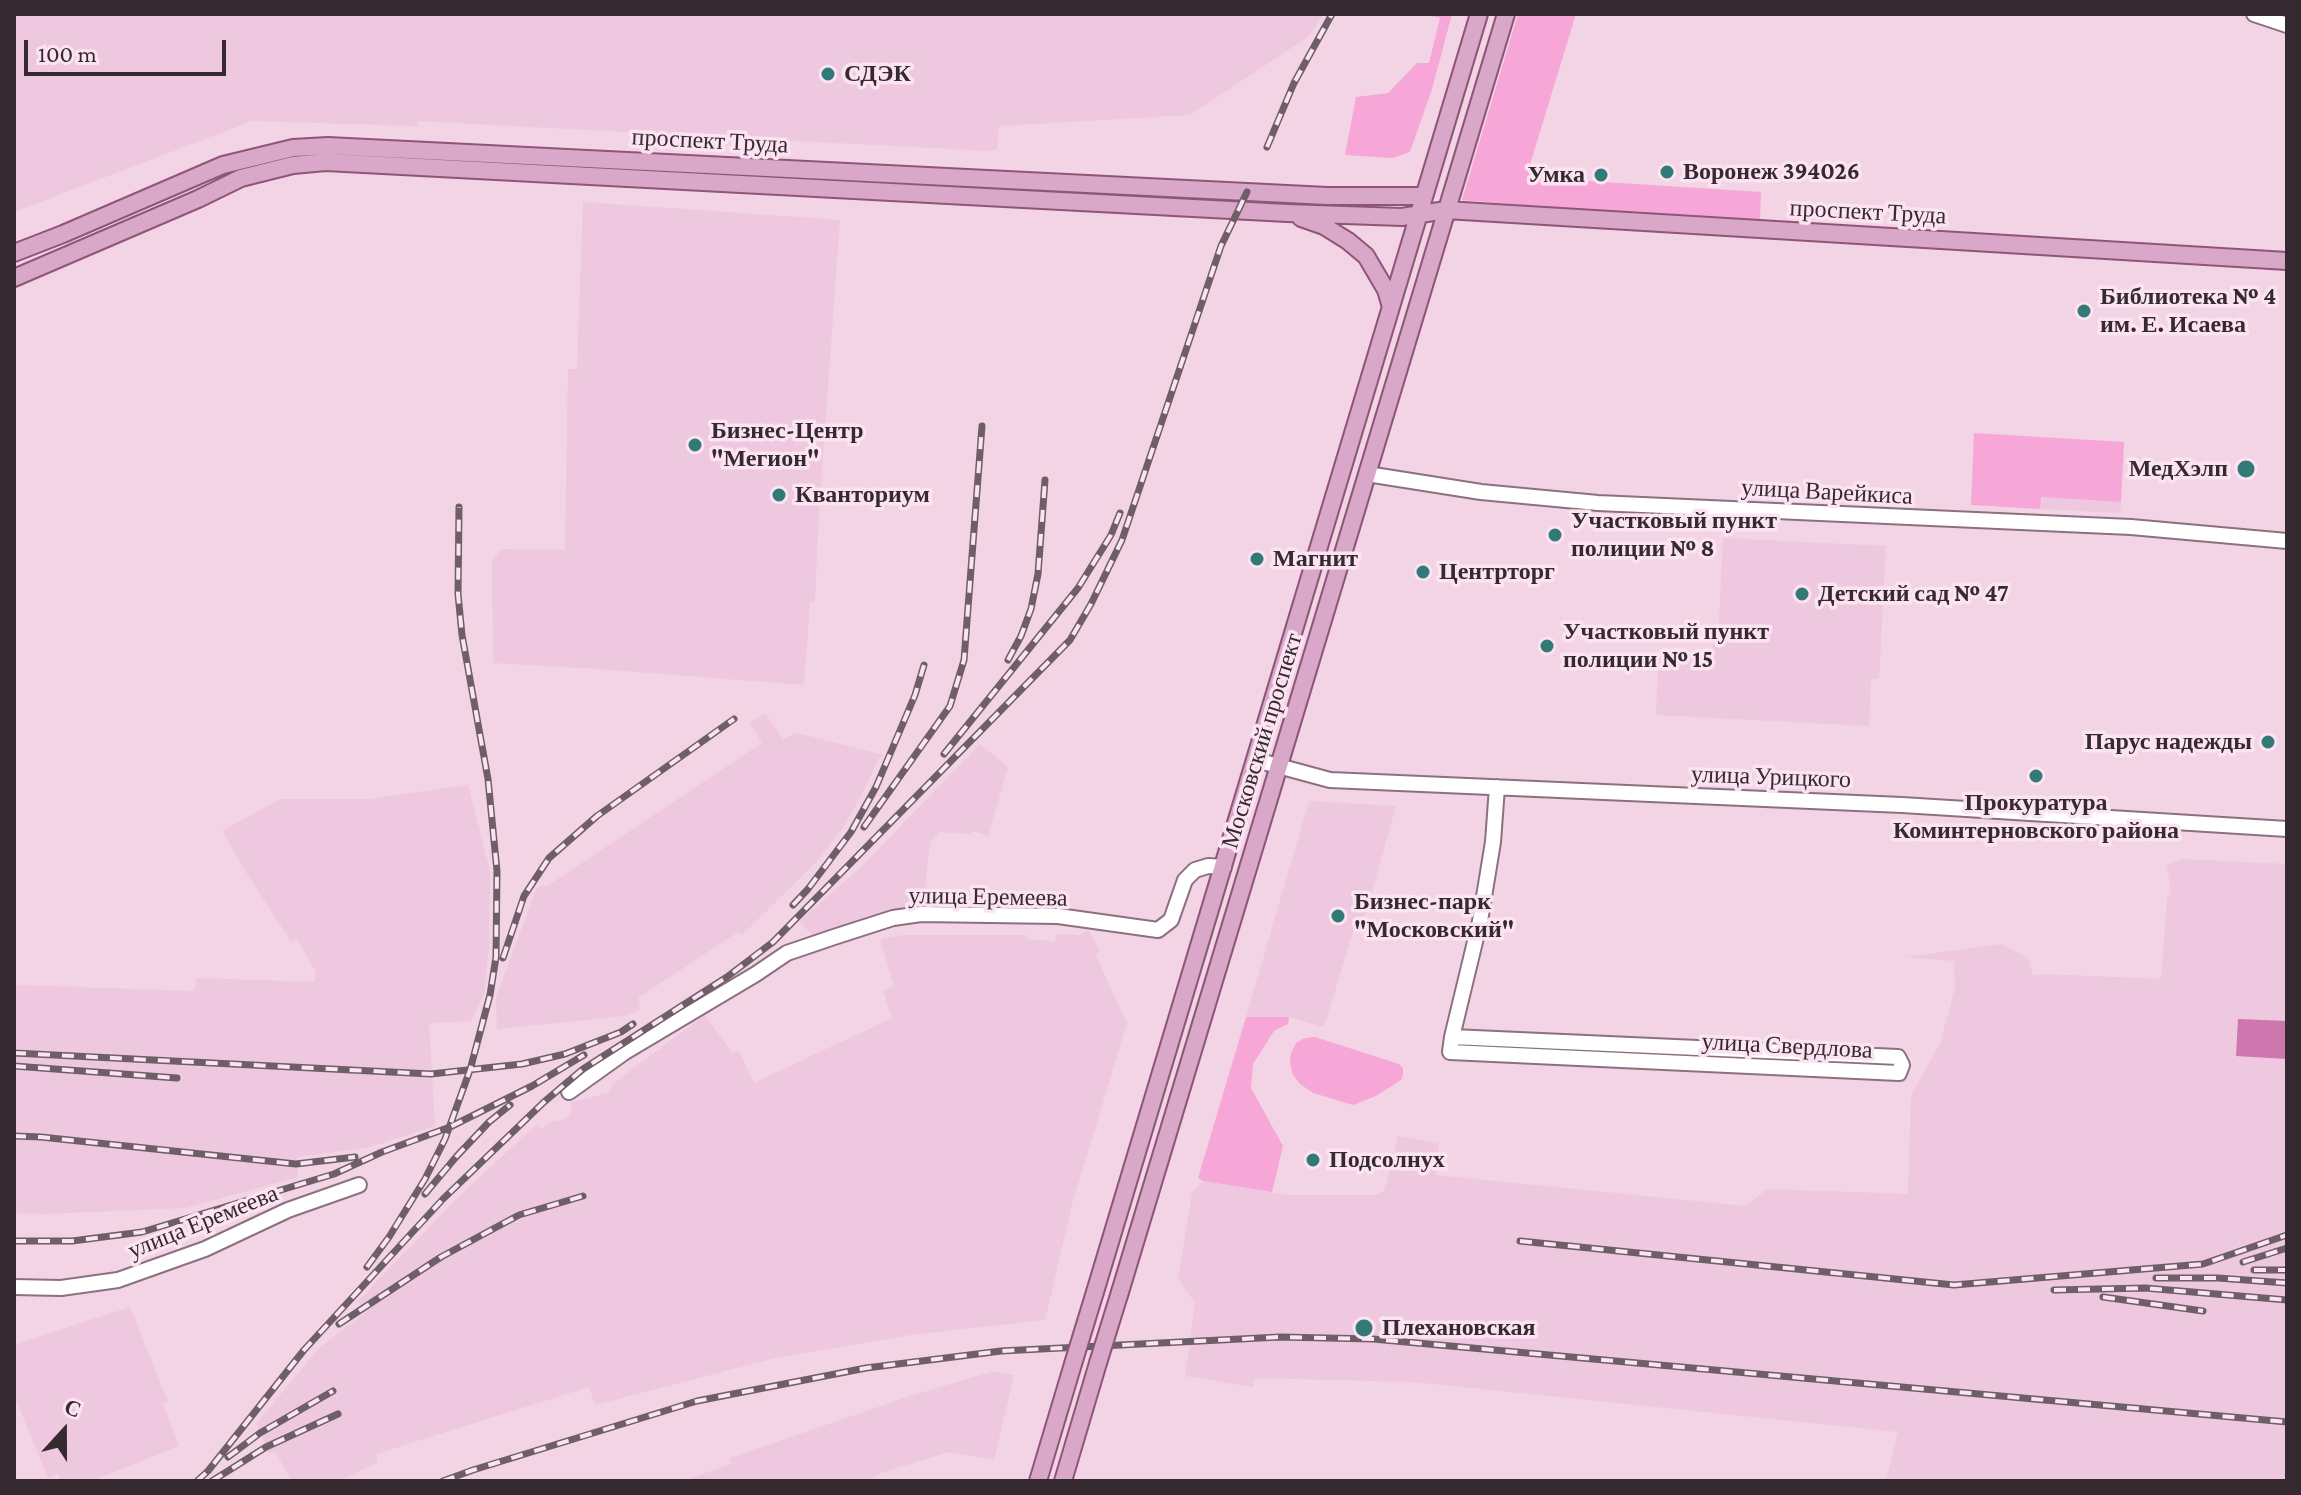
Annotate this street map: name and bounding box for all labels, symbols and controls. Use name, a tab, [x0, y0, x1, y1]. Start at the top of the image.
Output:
scale bar	[28, 24, 230, 74]
text: 100 m	[38, 40, 97, 67]
place label: СДЭК	[844, 60, 911, 88]
marker: СДЭК	[819, 65, 837, 83]
street label: проспект Труда	[631, 123, 789, 159]
place label: Воронеж 394026	[1683, 158, 1860, 186]
place label: Умка	[1528, 161, 1585, 189]
marker: Воронеж 394026	[1658, 163, 1676, 181]
marker: Умка	[1592, 166, 1610, 184]
street label: проспект Труда	[1789, 194, 1947, 230]
place label: Библиотека № 4 им. Е. Исаева	[2100, 283, 2276, 339]
marker: Библиотека № 4 им. Е. Исаева	[2075, 302, 2093, 320]
place label: Бизнес-Центр "Мегион"	[711, 417, 864, 473]
marker: Бизнес-Центр "Мегион"	[686, 436, 704, 454]
place label: МедХэлп	[2129, 455, 2228, 483]
marker: МедХэлп	[2235, 458, 2257, 480]
street label: улица Варейкиса	[1740, 473, 1914, 511]
place label: Кванториум	[795, 481, 930, 509]
marker: Кванториум	[770, 486, 788, 504]
place label: Участковый пункт полиции № 8	[1571, 507, 1777, 563]
marker: Участковый пункт полиции № 8	[1546, 526, 1564, 544]
place label: Магнит	[1273, 545, 1358, 573]
marker: Магнит	[1248, 550, 1266, 568]
place label: Центрторг	[1439, 558, 1555, 586]
marker: Центрторг	[1414, 563, 1432, 581]
place label: Детский сад № 47	[1818, 580, 2009, 608]
marker: Детский сад № 47	[1793, 585, 1811, 603]
place label: Участковый пункт полиции № 15	[1563, 618, 1769, 674]
street label: Московский проспект	[1216, 630, 1308, 852]
marker: Участковый пункт полиции № 15	[1538, 637, 1556, 655]
place label: Парус надежды	[2085, 728, 2252, 756]
marker: Парус надежды	[2259, 733, 2277, 751]
street label: улица Урицкого	[1691, 760, 1851, 794]
marker: Прокуратура Коминтерновского района	[2027, 767, 2045, 785]
place label: Прокуратура Коминтерновского района	[1893, 789, 2179, 845]
street label: улица Еремеева	[908, 881, 1068, 913]
place label: Бизнес-парк "Московский"	[1354, 888, 1514, 944]
marker: Бизнес-парк "Московский"	[1329, 907, 1347, 925]
street label: улица Свердлова	[1701, 1027, 1873, 1065]
place label: Подсолнух	[1329, 1146, 1445, 1174]
marker: Подсолнух	[1304, 1151, 1322, 1169]
street label: улица Еремеева	[124, 1179, 282, 1265]
place label: Плехановская	[1382, 1314, 1536, 1342]
marker: Плехановская	[1353, 1317, 1375, 1339]
north arrow	[24, 1391, 104, 1471]
text: С	[61, 1394, 85, 1423]

